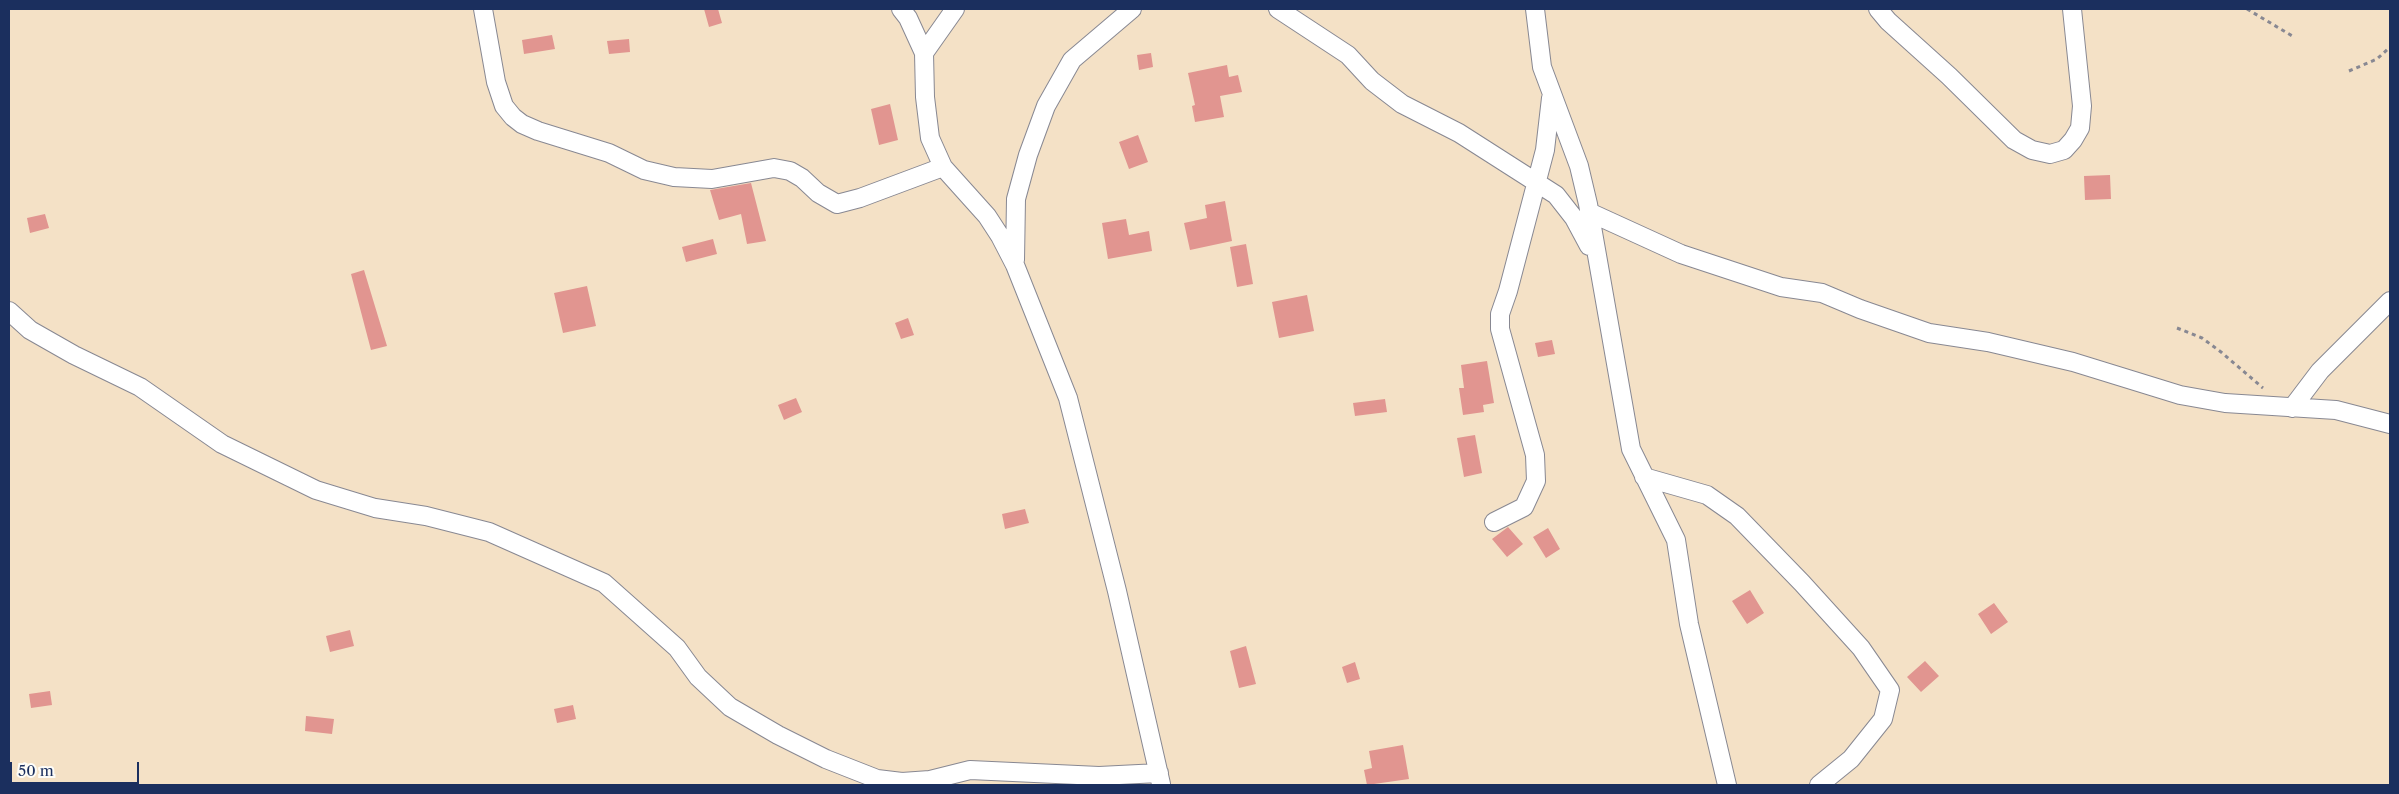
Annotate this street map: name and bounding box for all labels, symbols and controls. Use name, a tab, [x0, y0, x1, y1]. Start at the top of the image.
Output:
scale bar	[12, 752, 141, 784]
text: 50 m	[18, 761, 54, 780]

